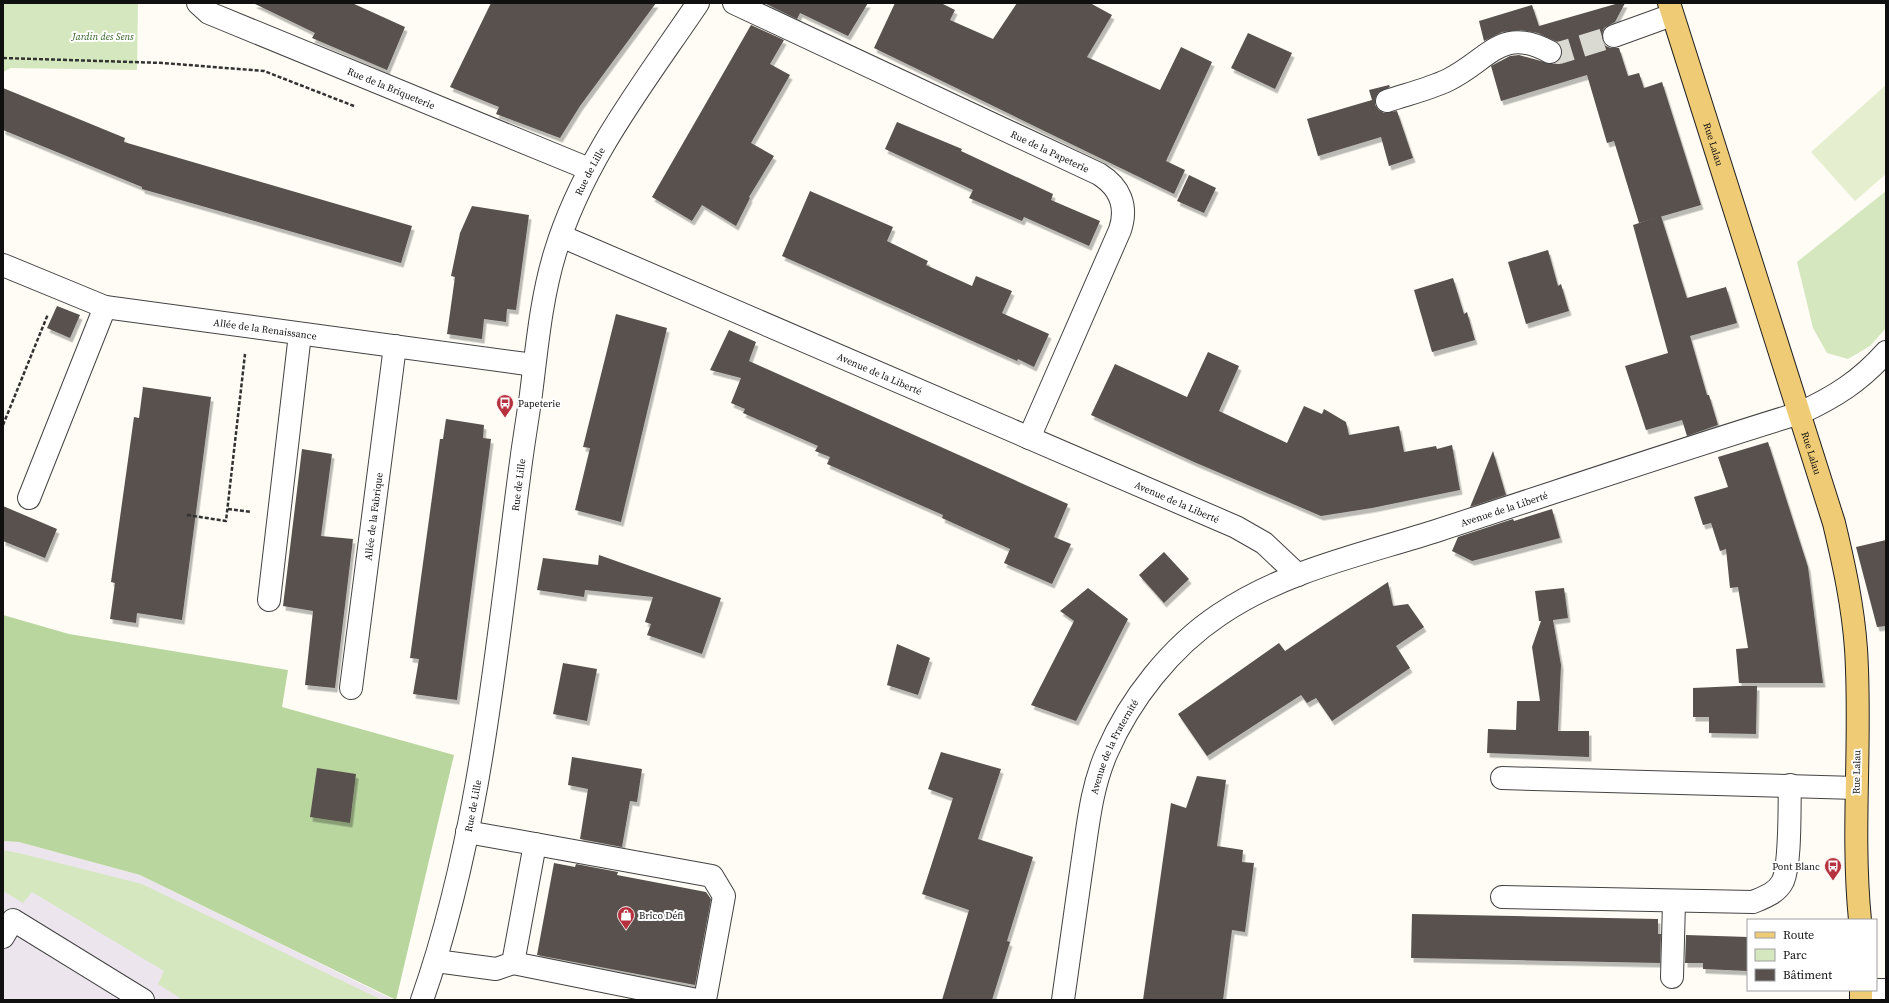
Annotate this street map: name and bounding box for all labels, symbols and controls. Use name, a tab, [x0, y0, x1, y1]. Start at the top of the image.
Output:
park label: Jardin des Sens	[70, 30, 134, 43]
street label: Rue de la Briqueterie	[345, 65, 437, 112]
street label: Rue Lalau	[1700, 121, 1726, 168]
street label: Rue de la Papeterie	[1008, 127, 1091, 176]
street label: Rue de Lille	[572, 145, 608, 198]
street label: Allée de la Renaissance	[213, 316, 318, 343]
street label: Avenue de la Liberté	[835, 350, 924, 398]
bus stop icon: Papeterie	[495, 393, 515, 418]
place label: Papeterie	[518, 397, 560, 410]
street label: Rue Lalau	[1798, 430, 1824, 476]
street label: Rue de Lille	[509, 458, 528, 512]
street label: Allée de la Fabrique	[361, 472, 386, 561]
street label: Avenue de la Liberté	[1132, 478, 1221, 526]
street label: Avenue de la Liberté	[1459, 489, 1550, 530]
street label: Avenue de la Fraternité	[1088, 697, 1141, 796]
street label: Rue Lalau	[1850, 750, 1863, 794]
street label: Rue de Lille	[462, 779, 484, 833]
bus stop icon: Pont Blanc	[1823, 856, 1843, 881]
place label: Pont Blanc	[1772, 860, 1820, 873]
shop icon: Brico Défi	[616, 905, 636, 930]
place label: Brico Défi	[639, 909, 683, 922]
legend	[1747, 919, 1877, 991]
text: Route	[1783, 927, 1814, 943]
text: Parc	[1783, 947, 1807, 963]
text: Bâtiment	[1783, 967, 1832, 983]

